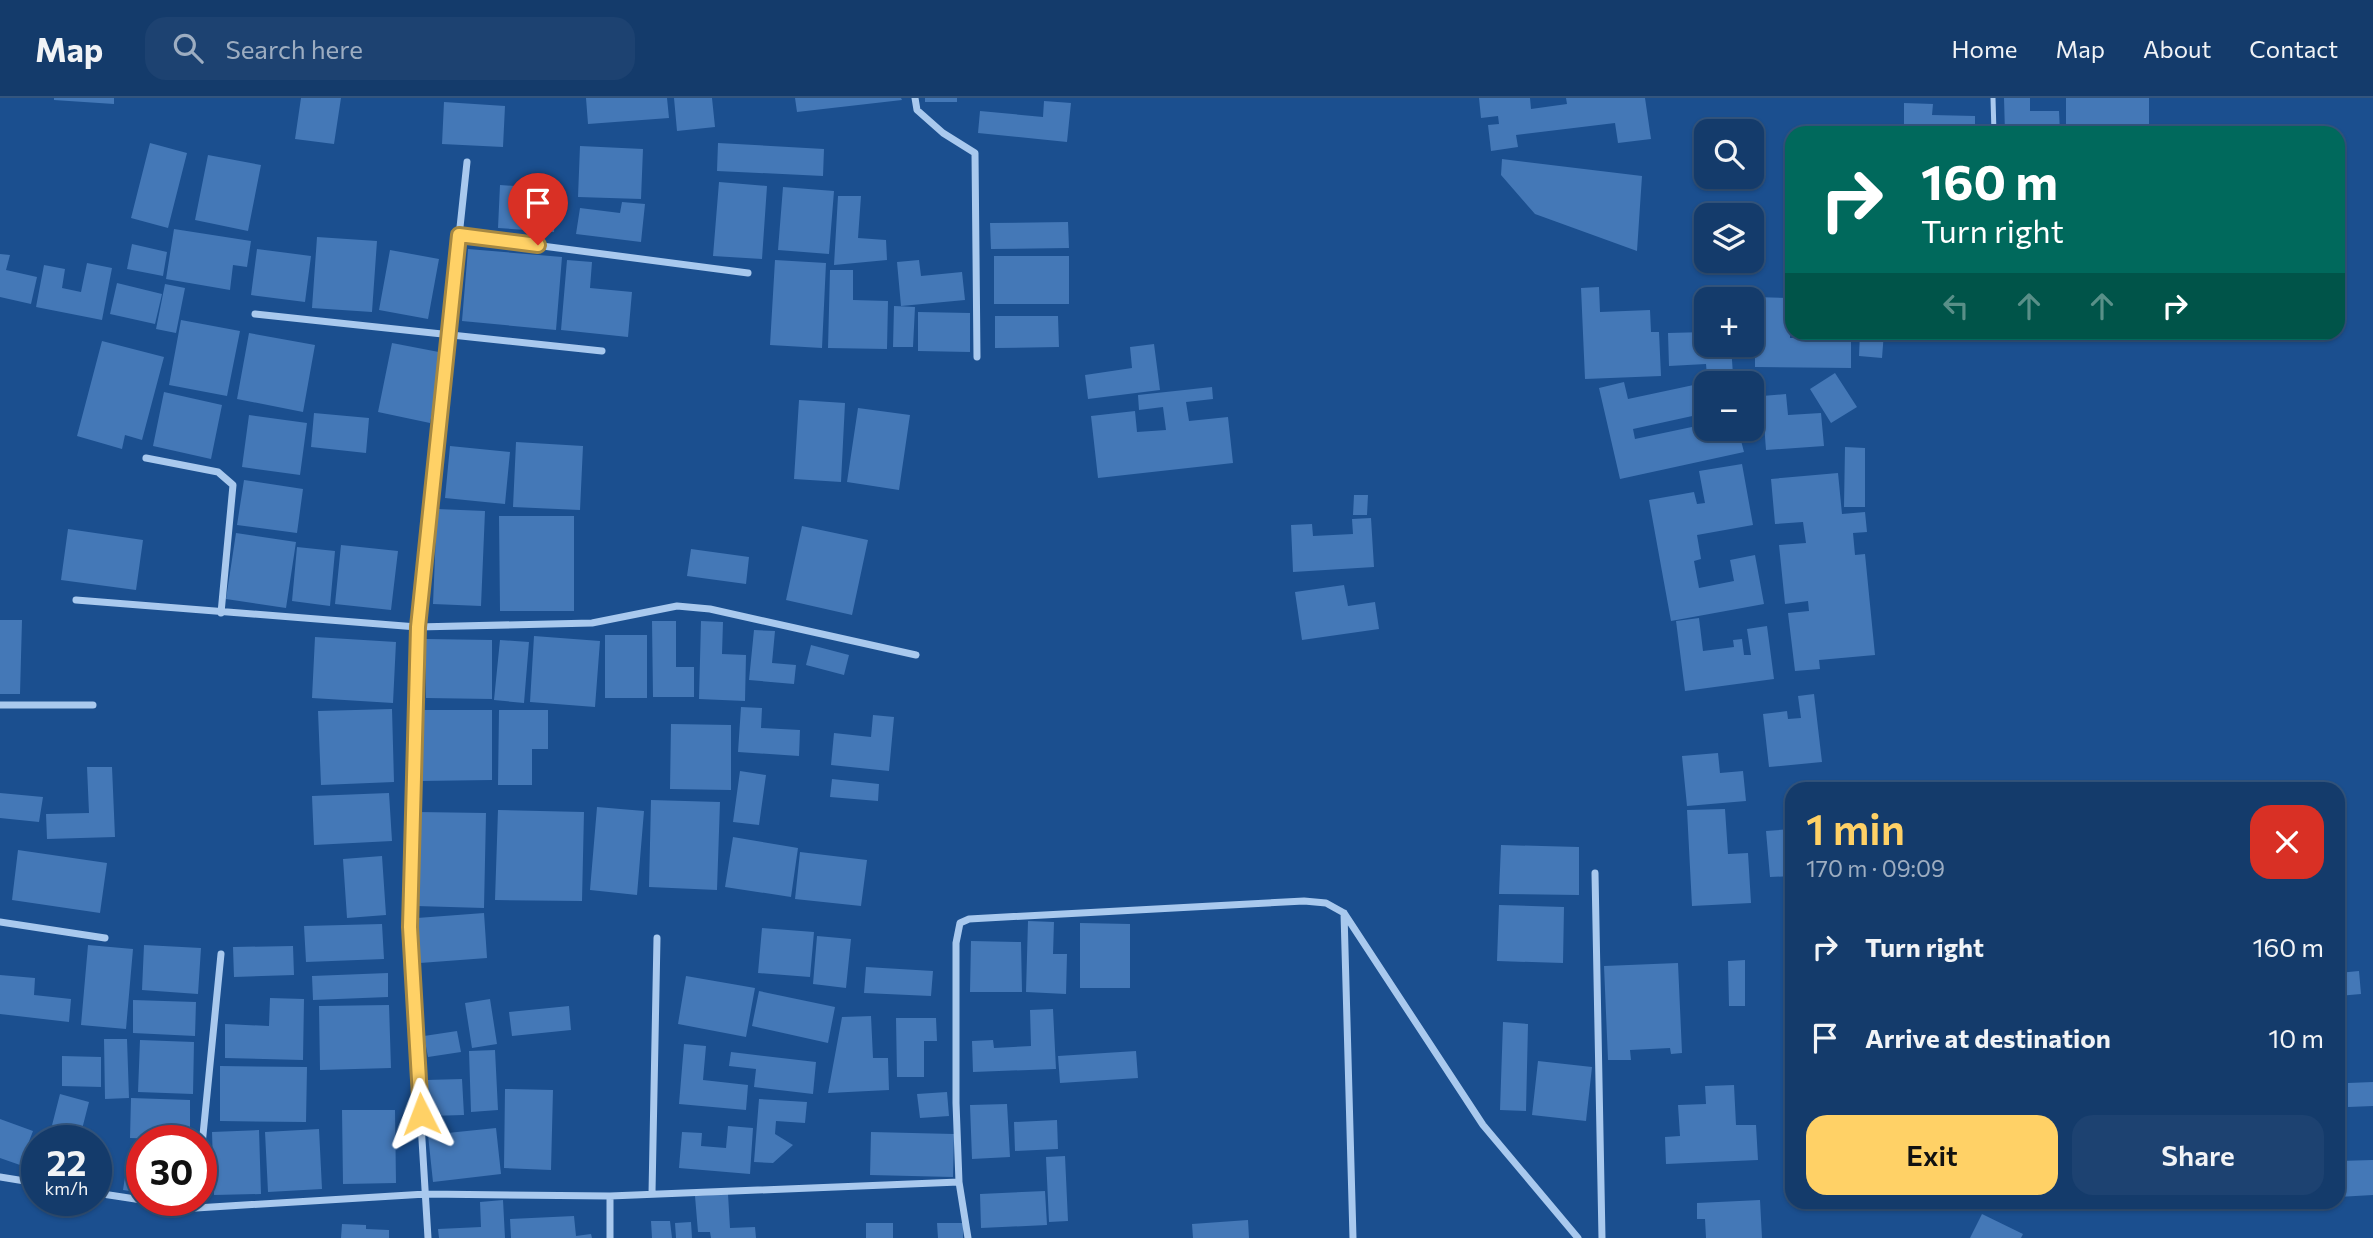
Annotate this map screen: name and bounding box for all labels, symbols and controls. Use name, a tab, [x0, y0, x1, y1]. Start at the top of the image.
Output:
search box	[145, 17, 635, 80]
text: Map	[35, 28, 103, 69]
icon: search	[169, 29, 207, 67]
text: Search here	[225, 33, 363, 64]
text: Home	[1952, 34, 2018, 63]
text: Map	[2056, 34, 2105, 63]
text: About	[2143, 34, 2211, 63]
text: Contact	[2249, 34, 2338, 63]
map controls	[1694, 119, 1764, 441]
button: search	[1694, 119, 1764, 189]
text: 160 m	[1921, 150, 2058, 210]
icon: right	[1806, 154, 1897, 245]
pin	[508, 173, 568, 245]
icon: arrive	[519, 184, 557, 222]
button: layers	[1694, 203, 1764, 273]
text: Turn right	[1921, 210, 2064, 250]
button: +	[1694, 287, 1764, 357]
icon: left	[1937, 287, 1975, 325]
icon: ahead	[2010, 287, 2048, 325]
icon: ahead	[2083, 287, 2121, 325]
icon: right	[2156, 287, 2194, 325]
button: −	[1694, 371, 1764, 441]
text: 1 min	[1806, 802, 1905, 854]
button: close	[2250, 805, 2324, 879]
text: 170 m · 09:09	[1806, 854, 1945, 882]
icon: right	[1806, 928, 1844, 966]
text: Turn right	[1865, 931, 1984, 962]
text: 160 m	[2252, 931, 2324, 962]
icon: arrive	[1806, 1019, 1844, 1057]
text: Arrive at destination	[1865, 1022, 2111, 1053]
text: 10 m	[2268, 1022, 2324, 1053]
position arrow	[384, 1077, 458, 1151]
button: Exit	[1806, 1115, 2058, 1195]
button: Share	[2072, 1115, 2324, 1195]
speed limit sign: 30	[126, 1125, 217, 1216]
text: 22	[47, 1140, 86, 1183]
text: km/h	[45, 1177, 88, 1199]

